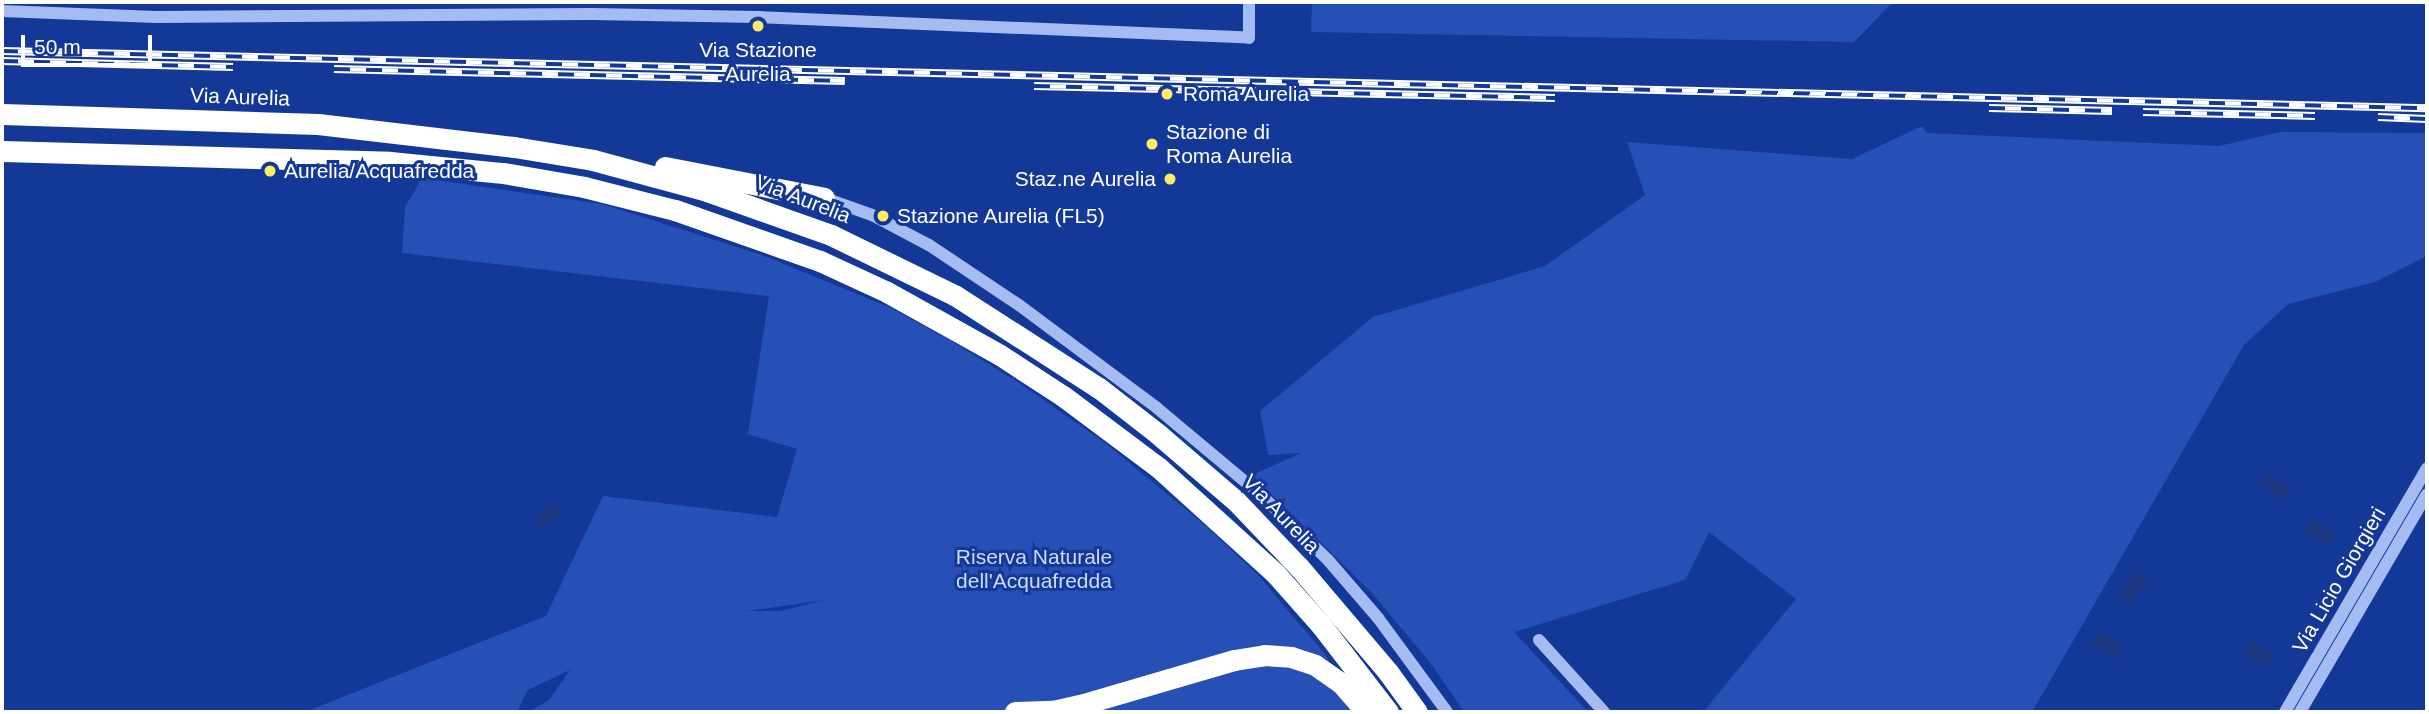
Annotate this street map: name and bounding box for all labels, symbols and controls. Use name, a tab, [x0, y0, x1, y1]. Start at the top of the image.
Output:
marker: Via Stazione Aurelia	[750, 18, 766, 34]
scale bar	[24, 21, 156, 65]
text: 50 m	[34, 35, 81, 58]
place label: Via Stazione Aurelia	[699, 37, 817, 87]
place label: Roma Aurelia	[1183, 81, 1310, 107]
street label: Via Aurelia	[189, 83, 291, 111]
marker: Roma Aurelia	[1157, 84, 1177, 104]
place label: Stazione di Roma Aurelia	[1166, 119, 1293, 169]
marker: Stazione di Roma Aurelia	[1144, 136, 1160, 152]
place label: Aurelia/Acquafredda	[284, 158, 474, 184]
marker: Aurelia/Acquafredda	[262, 163, 278, 179]
place label: Staz.ne Aurelia	[1014, 166, 1156, 192]
street label: Via Aurelia	[751, 169, 855, 229]
marker: Staz.ne Aurelia	[1162, 171, 1178, 187]
place label: Stazione Aurelia (FL5)	[897, 203, 1106, 229]
marker: Stazione Aurelia (FL5)	[875, 208, 891, 224]
street label: Via Aurelia	[1237, 469, 1325, 559]
street label: Via Licio Giorgieri	[2287, 503, 2391, 657]
park label: Riserva Naturale dell'Acquafredda	[956, 544, 1112, 594]

